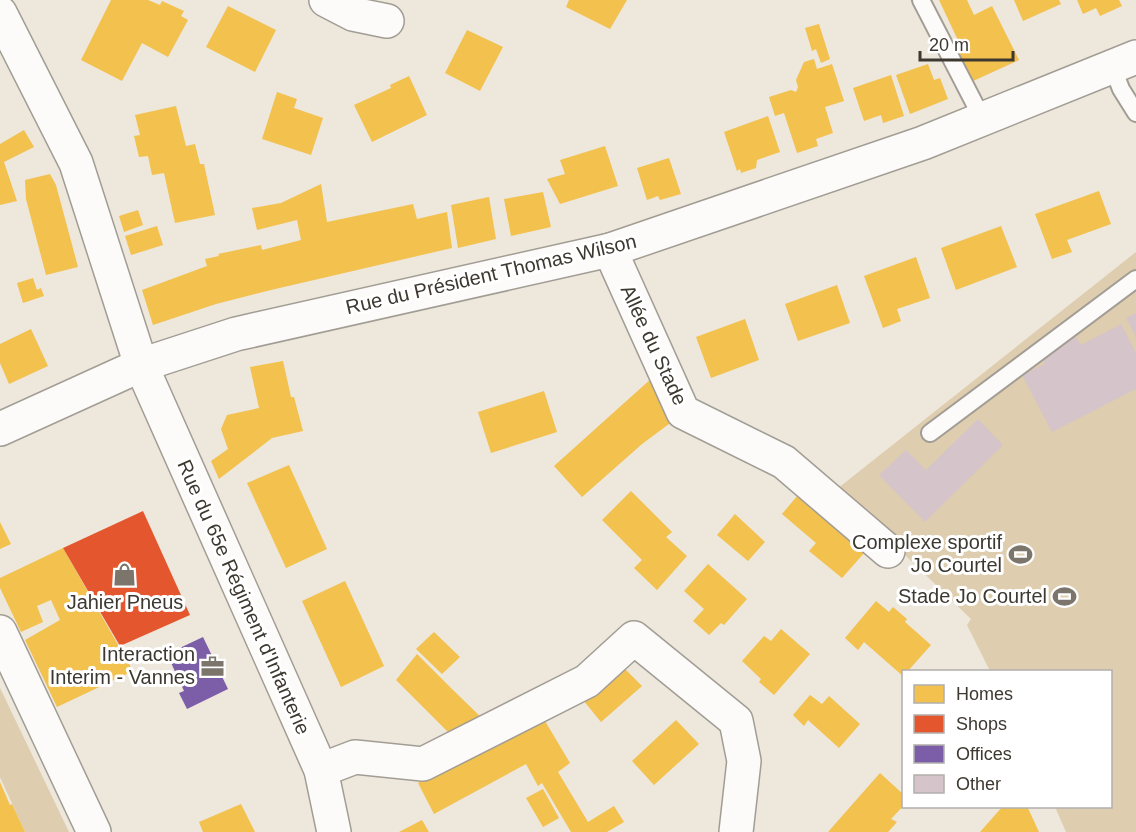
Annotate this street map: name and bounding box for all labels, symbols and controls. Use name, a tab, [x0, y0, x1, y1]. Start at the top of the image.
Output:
scale bar	[920, 24, 1013, 62]
text: 20 m	[929, 35, 969, 55]
street label: Rue du Président Thomas Wilson	[344, 230, 638, 318]
street label: Allée du Stade	[617, 281, 691, 409]
street label: Rue du 65e Régiment d'Infanterie	[173, 456, 315, 738]
place label: Complexe sportif Jo Courtel	[852, 531, 1002, 576]
sports icon: Complexe sportif Jo Courtel	[1007, 541, 1033, 567]
shop icon: Jahier Pneus	[112, 561, 138, 587]
sports icon: Stade Jo Courtel	[1052, 583, 1078, 609]
place label: Stade Jo Courtel	[898, 585, 1047, 607]
place label: Jahier Pneus	[67, 591, 183, 613]
place label: Interaction Interim - Vannes	[50, 643, 195, 688]
office icon: Interaction Interim - Vannes	[200, 653, 226, 679]
legend	[902, 670, 1112, 808]
text: Homes	[956, 684, 1013, 704]
text: Shops	[956, 714, 1007, 734]
text: Offices	[956, 744, 1012, 764]
text: Other	[956, 774, 1001, 794]

